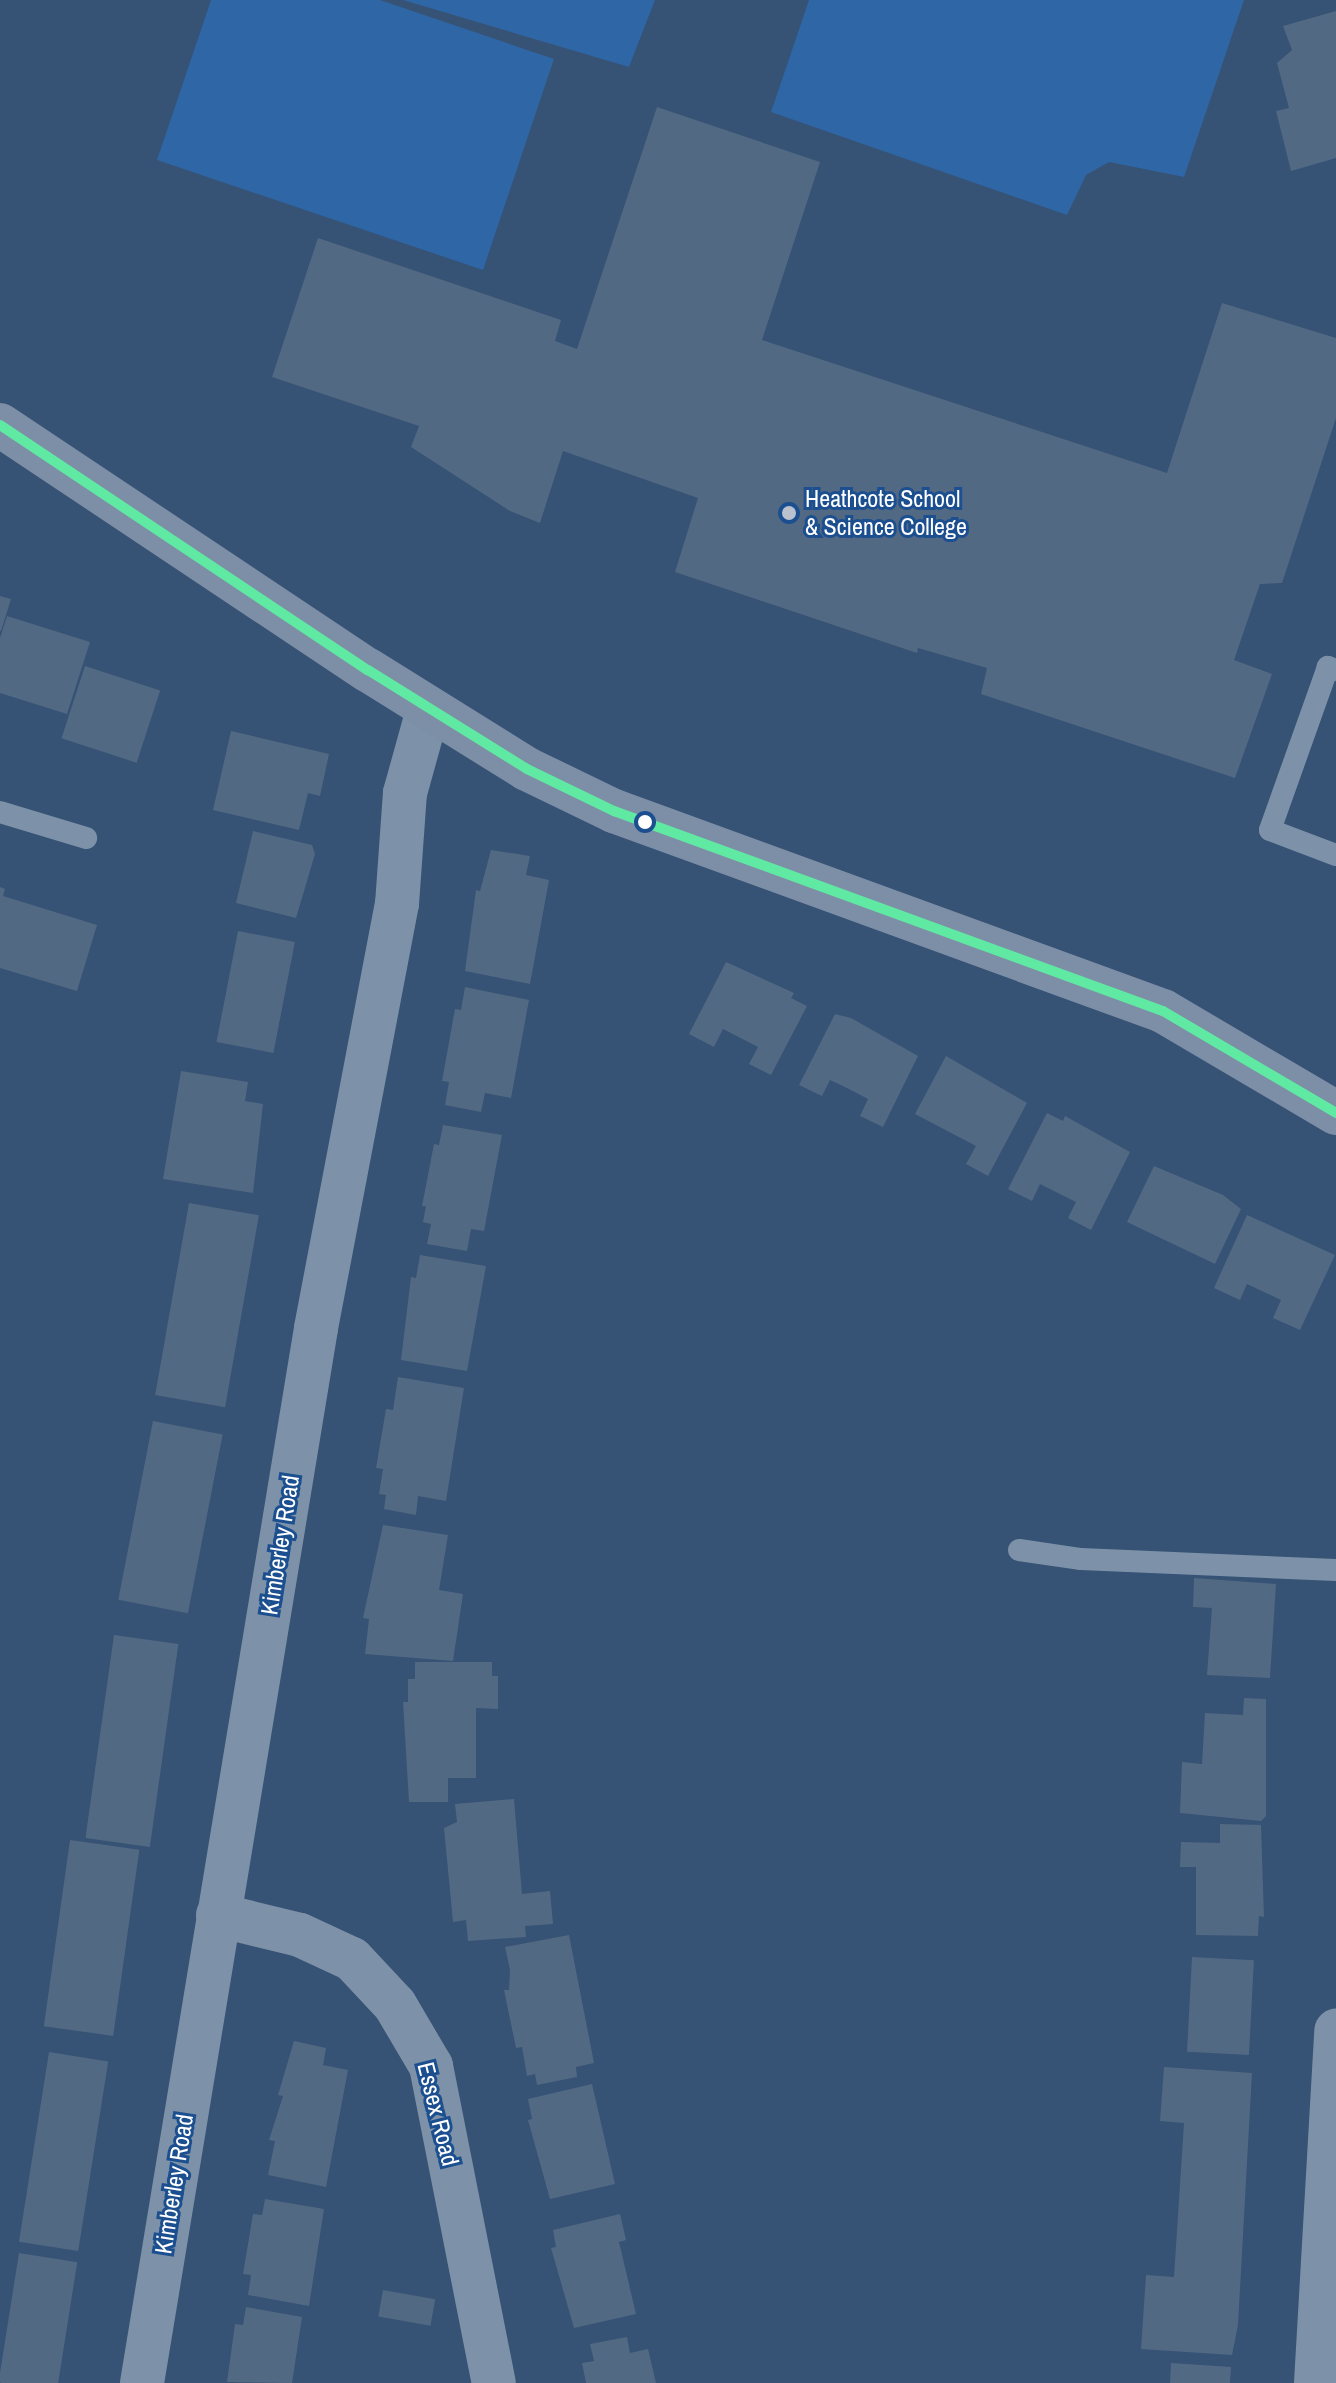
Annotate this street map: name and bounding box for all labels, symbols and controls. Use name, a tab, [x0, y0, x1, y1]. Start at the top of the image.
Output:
place label: Heathcote School & Science College	[805, 485, 967, 541]
marker: Heathcote School & Science College	[780, 504, 798, 522]
unlabelled marker	[637, 814, 653, 830]
street label: Kimberley Road	[255, 1473, 305, 1617]
street label: Essex Road	[411, 2059, 465, 2169]
street label: Kimberley Road	[149, 2112, 199, 2256]

